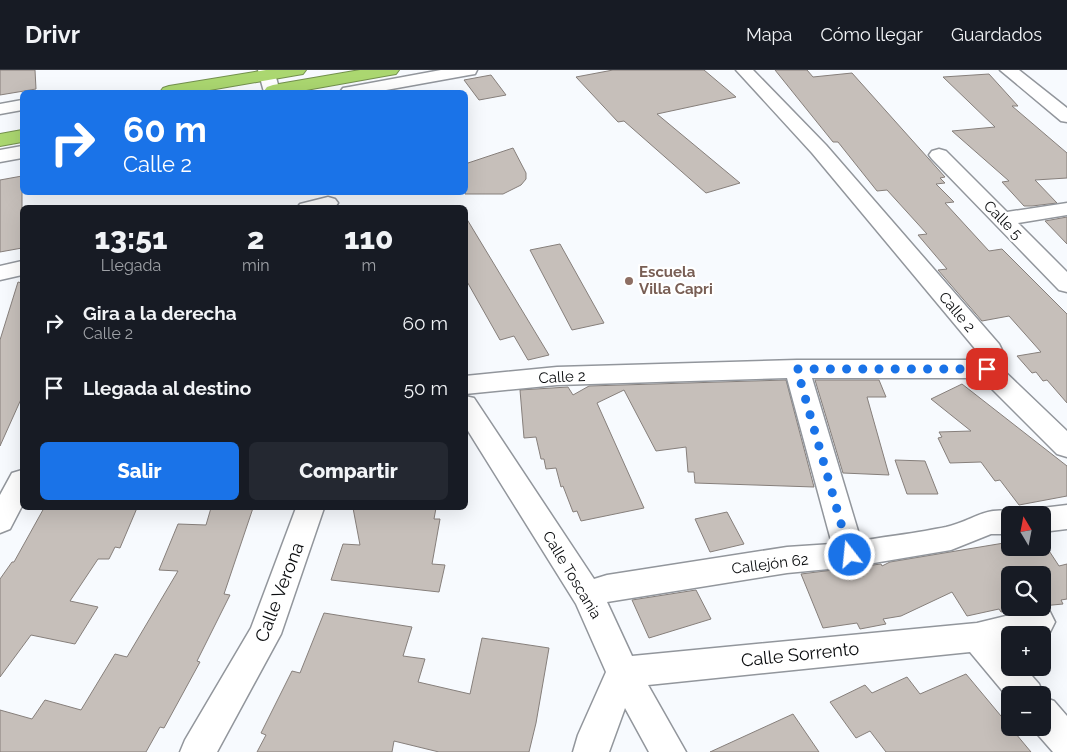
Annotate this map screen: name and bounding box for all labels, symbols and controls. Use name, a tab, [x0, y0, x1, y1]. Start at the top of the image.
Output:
text: Drivr	[25, 20, 80, 49]
text: Mapa	[746, 24, 792, 45]
text: Cómo llegar	[820, 24, 923, 45]
text: Guardados	[951, 24, 1042, 45]
text: 60 m	[123, 109, 207, 150]
icon: right	[40, 110, 105, 175]
text: Calle 2	[123, 151, 192, 177]
street label: Calle 5	[980, 197, 1026, 243]
text: 13:51	[94, 221, 168, 256]
text: 2	[247, 221, 265, 256]
text: 110	[344, 221, 394, 256]
text: Llegada	[101, 256, 161, 275]
text: min	[242, 256, 270, 275]
text: m	[361, 256, 376, 275]
place label: Escuela Villa Capri	[639, 263, 713, 298]
marker: Escuela Villa Capri	[623, 275, 635, 287]
street label: Calle 2	[935, 288, 979, 336]
text: Gira a la derecha	[83, 302, 237, 324]
icon: right	[40, 309, 68, 337]
text: 60 m	[403, 312, 448, 334]
text: Calle 2	[83, 324, 133, 343]
pin	[966, 348, 1008, 390]
icon: arrive	[973, 355, 1001, 383]
street label: Calle 2	[538, 367, 586, 387]
icon: arrive	[40, 374, 68, 402]
text: Llegada al destino	[83, 377, 251, 399]
text: 50 m	[404, 377, 448, 399]
button: Salir	[40, 442, 239, 500]
button: Compartir	[249, 442, 448, 500]
north arrow	[1001, 506, 1051, 556]
map controls	[1001, 506, 1051, 736]
street label: Calle Toscania	[539, 528, 605, 622]
position arrow	[823, 528, 875, 580]
street label: Calle Verona	[250, 539, 308, 645]
street label: Callejón 62	[731, 550, 810, 578]
button: search	[1001, 566, 1051, 616]
button: +	[1001, 626, 1051, 676]
street label: Calle Sorrento	[740, 637, 860, 671]
button: −	[1001, 686, 1051, 736]

